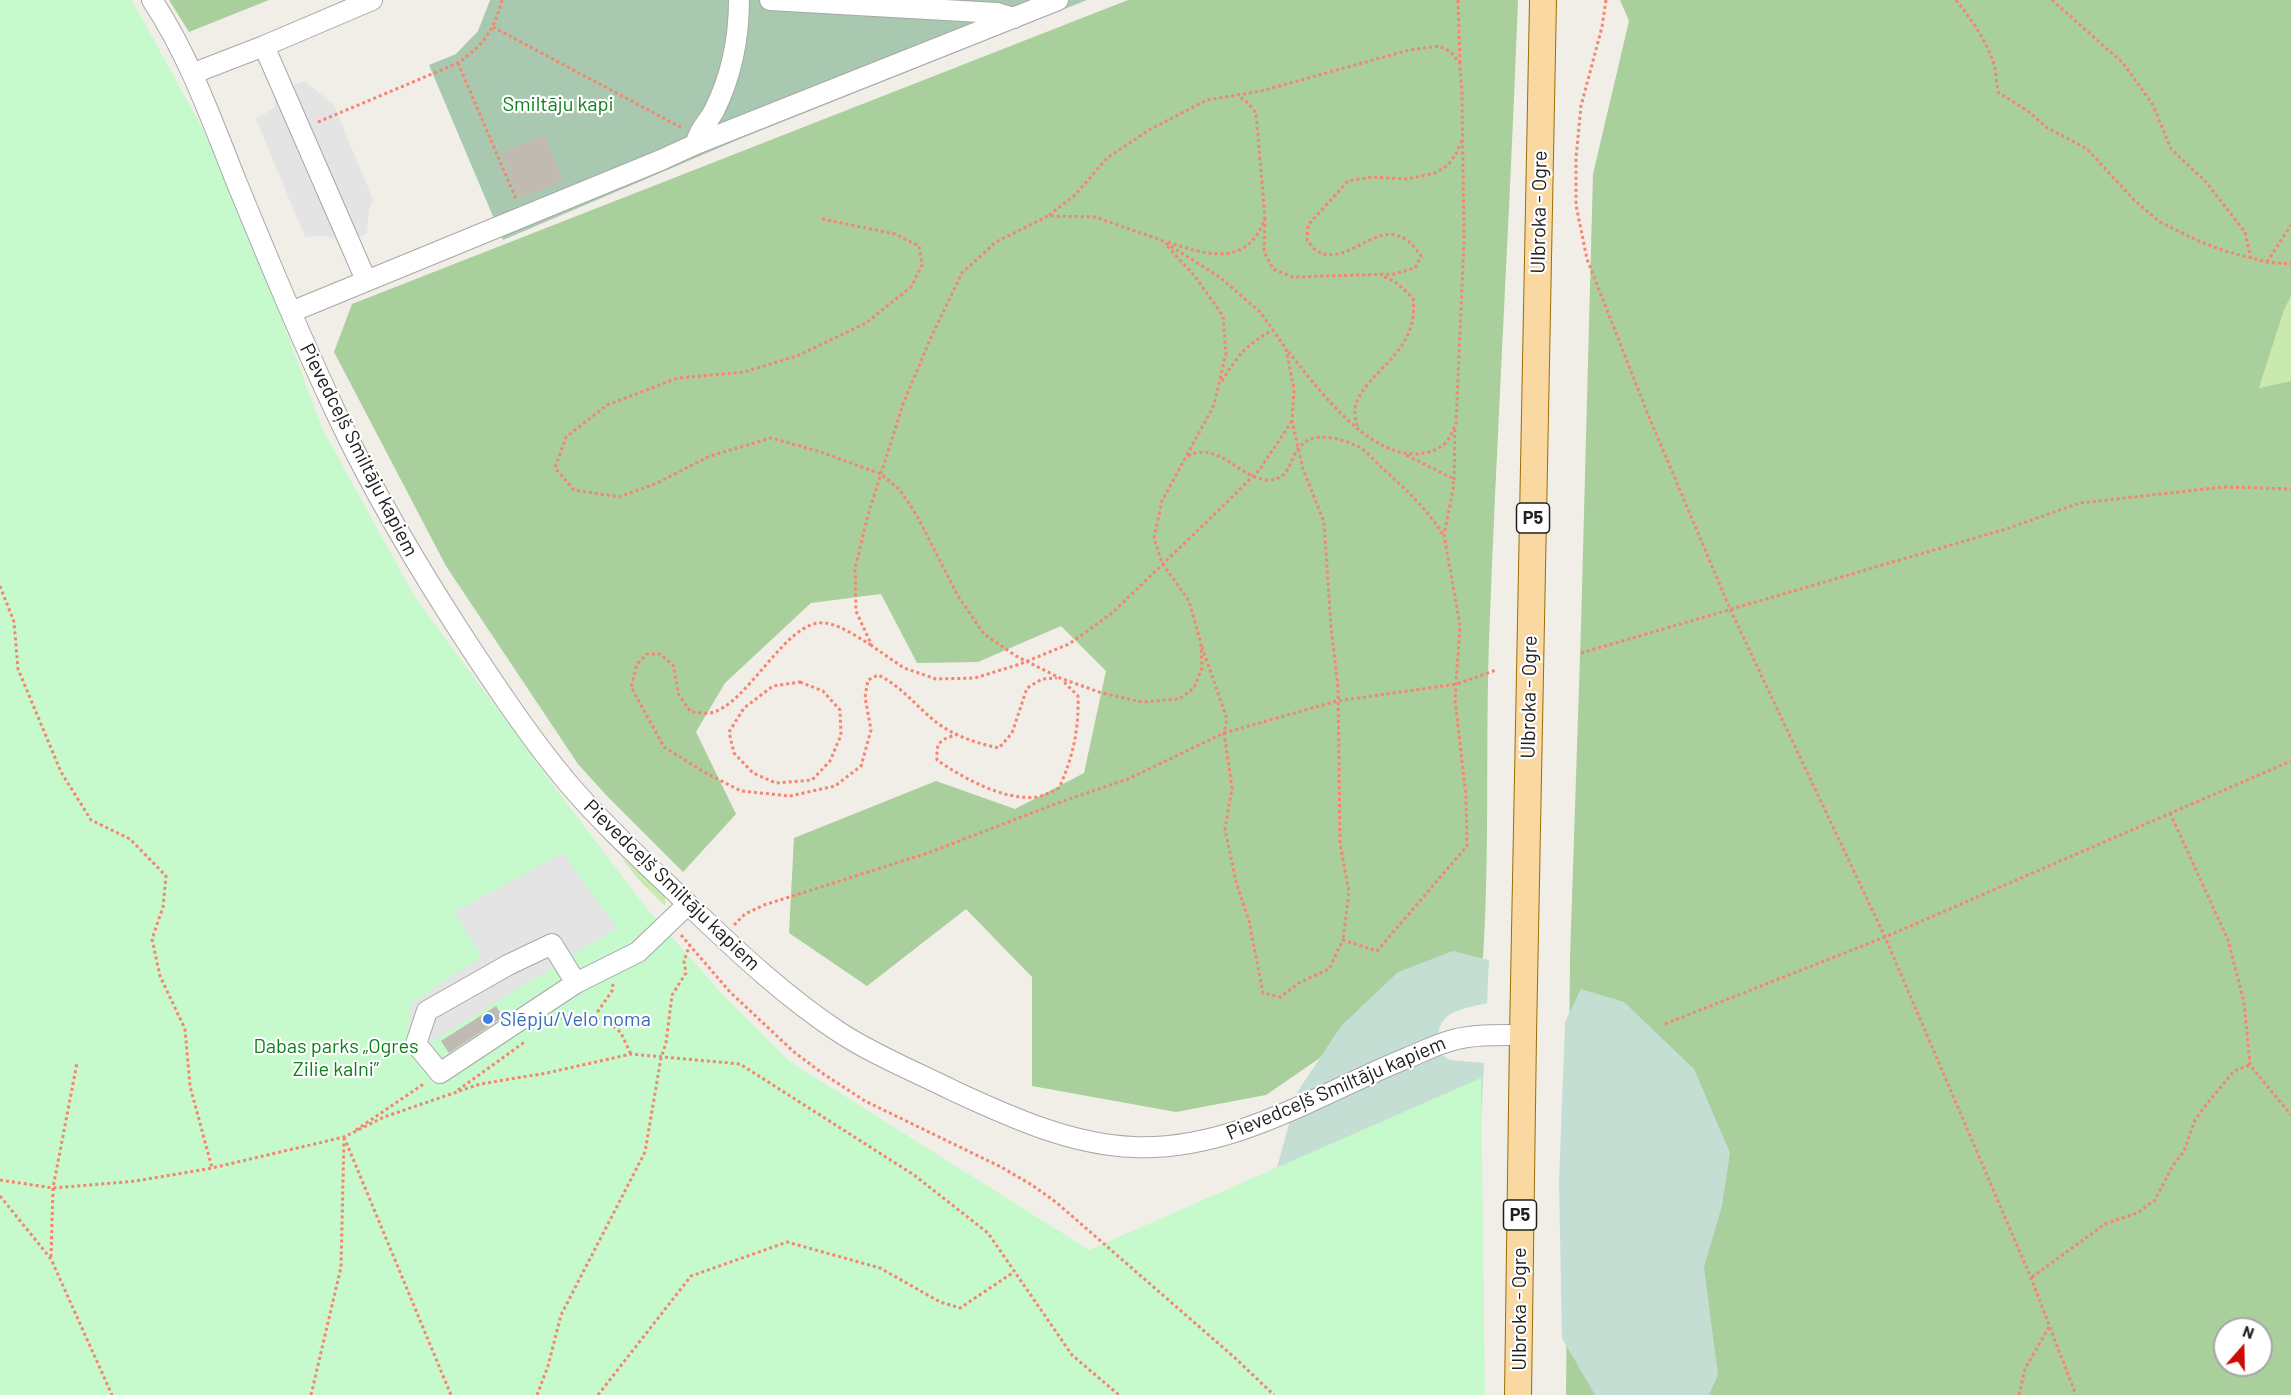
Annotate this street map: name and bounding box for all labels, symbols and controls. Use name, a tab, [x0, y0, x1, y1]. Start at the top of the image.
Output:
park label: Smiltāju kapi	[502, 92, 614, 116]
street label: Ulbroka - Ogre	[1526, 150, 1552, 274]
street label: Pievedceļš Smiltāju kapiem	[295, 340, 423, 560]
road number: P5	[1516, 503, 1550, 533]
street label: Ulbroka - Ogre	[1516, 635, 1542, 759]
street label: Pievedceļš Smiltāju kapiem	[579, 794, 765, 976]
place label: Slēpju/Velo noma	[500, 1007, 651, 1031]
marker: Slēpju/Velo noma	[481, 1012, 495, 1026]
street label: Pievedceļš Smiltāju kapiem	[1223, 1031, 1449, 1145]
park label: Dabas parks „Ogres Zilie kalni”	[253, 1034, 419, 1081]
road number: P5	[1504, 1200, 1537, 1230]
street label: Ulbroka - Ogre	[1507, 1247, 1531, 1371]
north arrow	[2213, 1317, 2273, 1377]
text: N	[2240, 1321, 2257, 1342]

